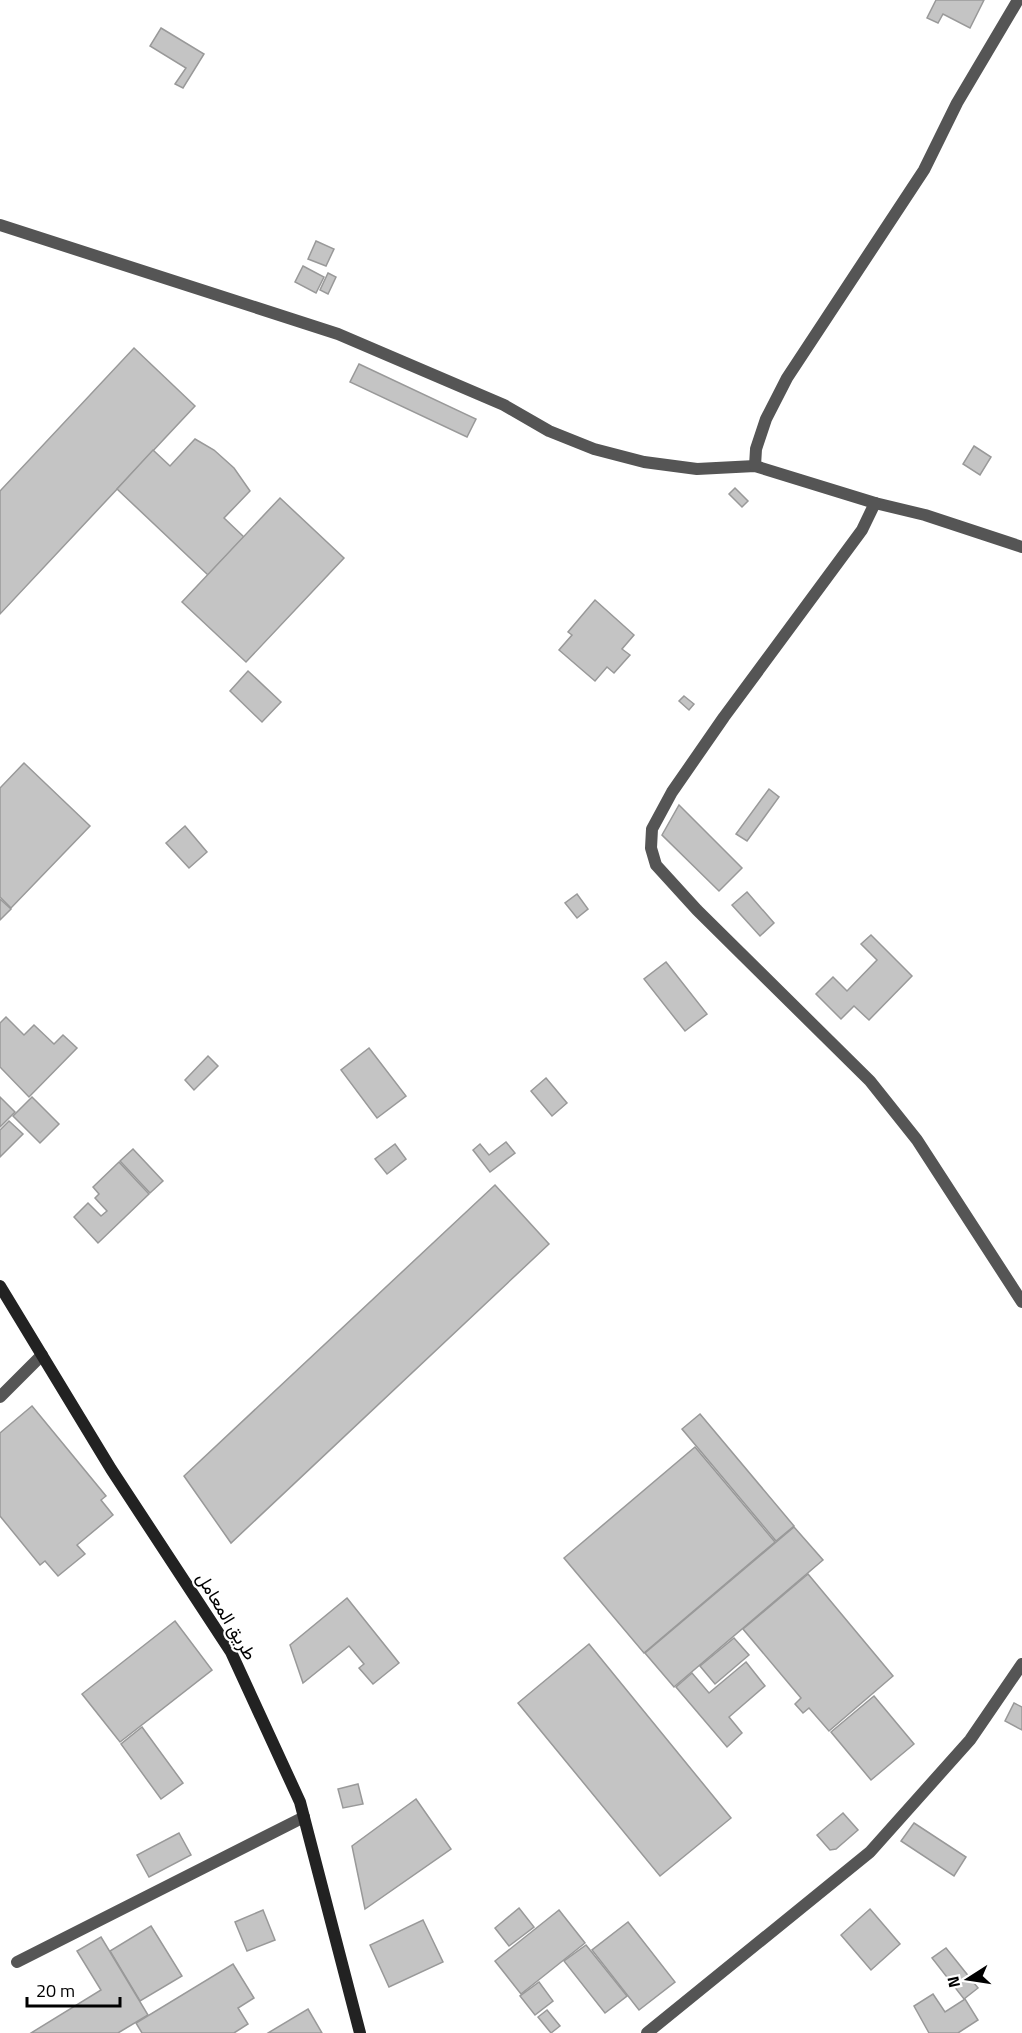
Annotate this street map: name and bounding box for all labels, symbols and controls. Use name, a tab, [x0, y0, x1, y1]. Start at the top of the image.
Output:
street label: طريق المعامل	[190, 1567, 264, 1665]
north arrow	[938, 1949, 998, 2009]
scale bar	[27, 1970, 120, 2008]
text: N	[940, 1974, 966, 1990]
text: 20 m	[36, 1977, 75, 2004]

